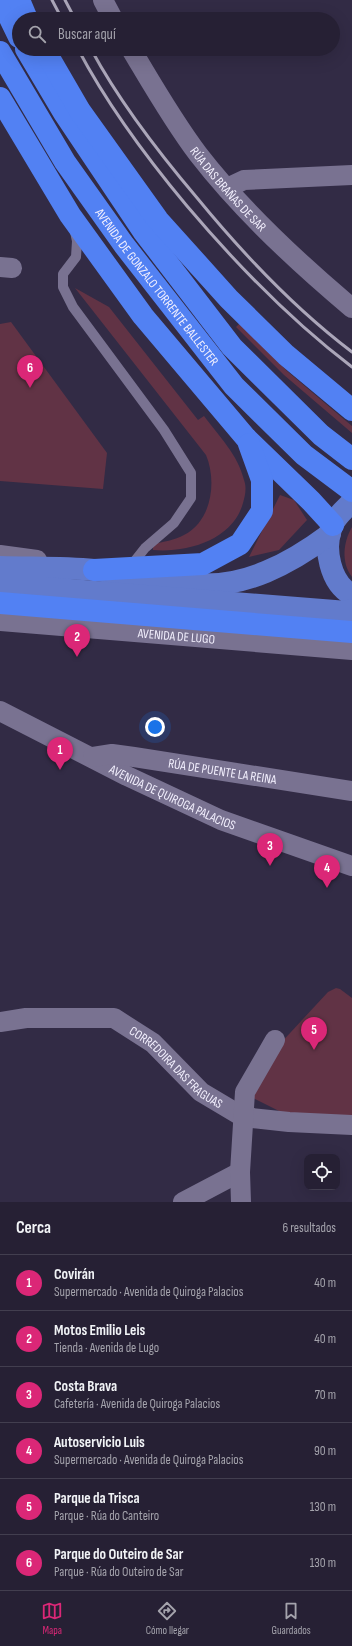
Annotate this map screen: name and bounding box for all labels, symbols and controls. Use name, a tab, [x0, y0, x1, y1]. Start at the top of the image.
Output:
search box	[12, 12, 340, 56]
icon: search	[26, 23, 48, 45]
text: Buscar aquí	[58, 25, 116, 44]
street label: RÚA DAS BRAÑAS DE SAR	[186, 144, 269, 235]
street label: AVENIDA DE GONZALO TORRENTE BALLESTER	[91, 205, 222, 369]
pin: 6	[17, 355, 43, 388]
pin: 2	[64, 624, 90, 657]
street label: AVENIDA DE LUGO	[136, 625, 216, 648]
your location	[145, 717, 165, 737]
pin: 1	[47, 737, 73, 770]
street label: RÚA DE PUENTE LA REINA	[167, 755, 278, 788]
street label: AVENIDA DE QUIROGA PALACIOS	[106, 761, 238, 834]
pin: 3	[257, 833, 283, 866]
pin: 4	[314, 855, 340, 888]
pin: 5	[301, 1017, 327, 1050]
street label: CORREDOIRA DAS FRAGUAS	[126, 1023, 226, 1112]
map controls	[304, 1154, 340, 1190]
button: locate	[304, 1154, 340, 1190]
text: Cerca	[16, 1218, 51, 1238]
text: 6 resultados	[283, 1220, 336, 1236]
text: Covirán	[54, 1265, 95, 1284]
text: 1	[26, 1275, 32, 1291]
text: 40 m	[314, 1275, 336, 1291]
text: Supermercado · Avenida de Quiroga Palacios	[54, 1284, 243, 1300]
text: Motos Emilio Leis	[54, 1321, 145, 1340]
text: 2	[26, 1331, 32, 1347]
text: 40 m	[314, 1331, 336, 1347]
text: Tienda · Avenida de Lugo	[54, 1340, 159, 1356]
text: Costa Brava	[54, 1377, 117, 1396]
text: 3	[26, 1387, 32, 1403]
text: 70 m	[315, 1387, 336, 1403]
text: Cafetería · Avenida de Quiroga Palacios	[54, 1396, 220, 1412]
text: Autoservicio Luis	[54, 1433, 145, 1452]
text: 4	[26, 1443, 32, 1459]
text: 90 m	[314, 1443, 336, 1459]
text: Supermercado · Avenida de Quiroga Palacios	[54, 1452, 243, 1468]
text: Parque da Trisca	[54, 1489, 140, 1508]
text: 5	[26, 1499, 32, 1515]
text: 130 m	[310, 1499, 336, 1515]
text: Parque · Rúa do Canteiro	[54, 1508, 159, 1524]
text: Parque do Outeiro de Sar	[54, 1545, 183, 1564]
text: 6	[26, 1555, 32, 1571]
text: 130 m	[310, 1555, 336, 1571]
text: Parque · Rúa do Outeiro de Sar	[54, 1564, 183, 1580]
tab: Mapa	[41, 1600, 63, 1637]
tab: Cómo llegar	[146, 1600, 189, 1637]
tab: Guardados	[272, 1600, 311, 1637]

